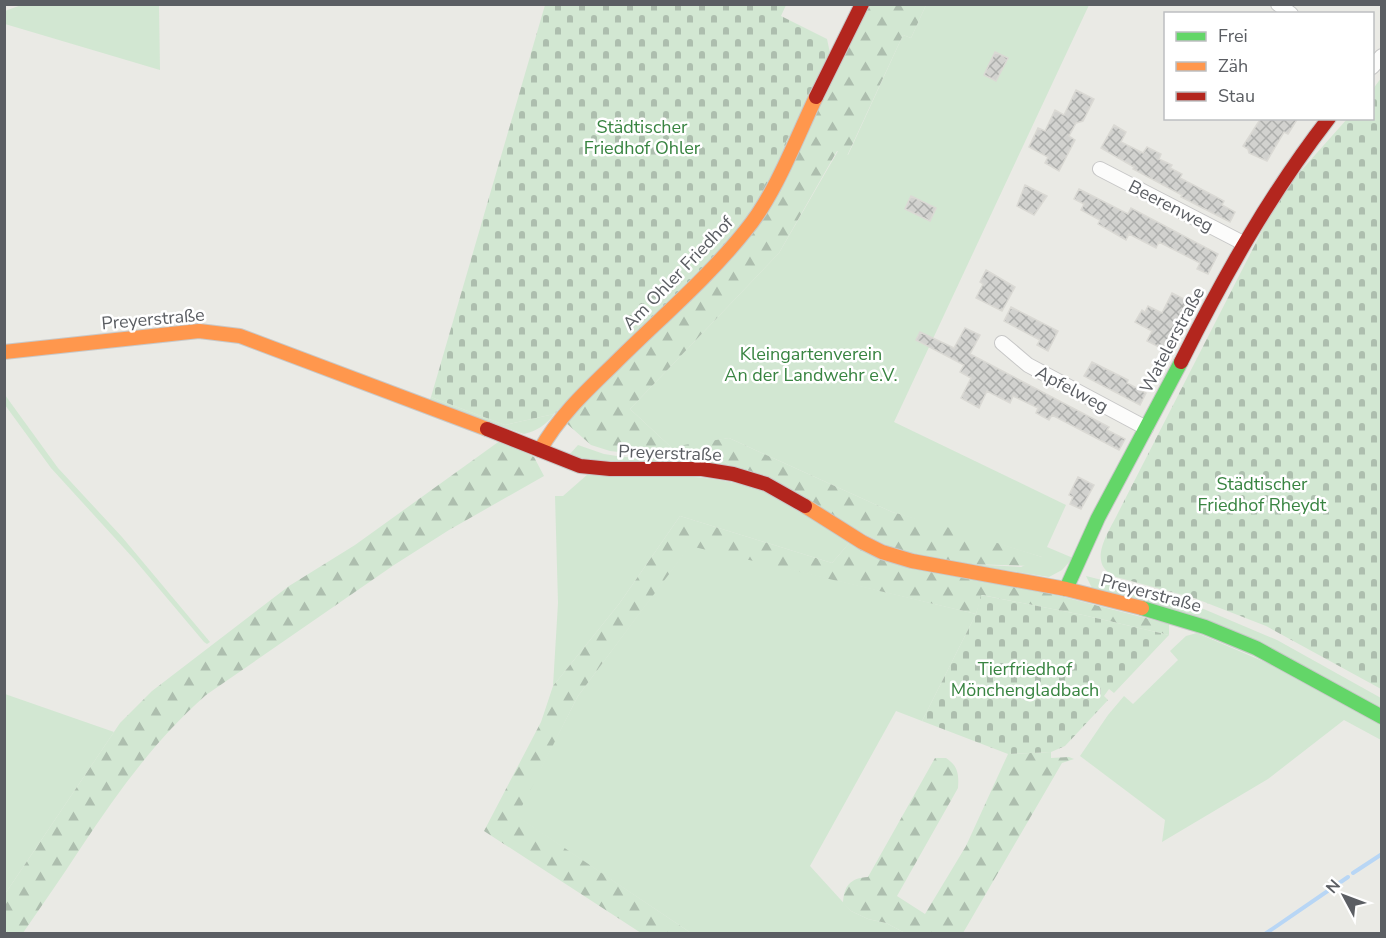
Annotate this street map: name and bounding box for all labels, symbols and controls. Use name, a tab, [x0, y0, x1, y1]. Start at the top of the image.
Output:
legend	[1164, 12, 1374, 120]
text: Frei	[1218, 24, 1248, 48]
text: Zäh	[1218, 54, 1248, 78]
text: Stau	[1218, 84, 1255, 108]
park label: Städtischer Friedhof Ohler	[584, 115, 701, 160]
street label: Beerenweg	[1124, 174, 1218, 238]
street label: Am Ohler Friedhof	[617, 210, 739, 335]
street label: Watelerstraße	[1134, 283, 1210, 397]
street label: Preyerstraße	[100, 303, 206, 335]
park label: Kleingartenverein An der Landwehr e.V.	[724, 342, 898, 387]
street label: Apfelweg	[1031, 360, 1113, 418]
street label: Preyerstraße	[618, 439, 722, 467]
park label: Städtischer Friedhof Rheydt	[1198, 472, 1327, 517]
street label: Preyerstraße	[1098, 568, 1204, 618]
park label: Tierfriedhof Mönchengladbach	[951, 657, 1099, 702]
north arrow	[1314, 866, 1374, 926]
text: N	[1321, 875, 1346, 899]

